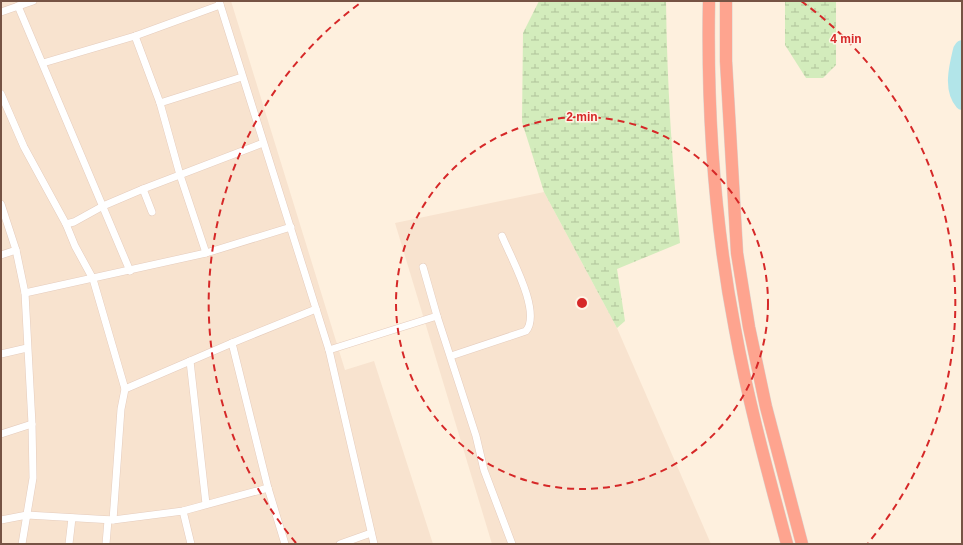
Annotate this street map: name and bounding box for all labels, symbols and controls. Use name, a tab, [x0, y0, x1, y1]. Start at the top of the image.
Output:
text: 4 min	[830, 32, 862, 46]
text: 2 min	[566, 110, 598, 124]
centre of rings	[575, 296, 589, 310]

